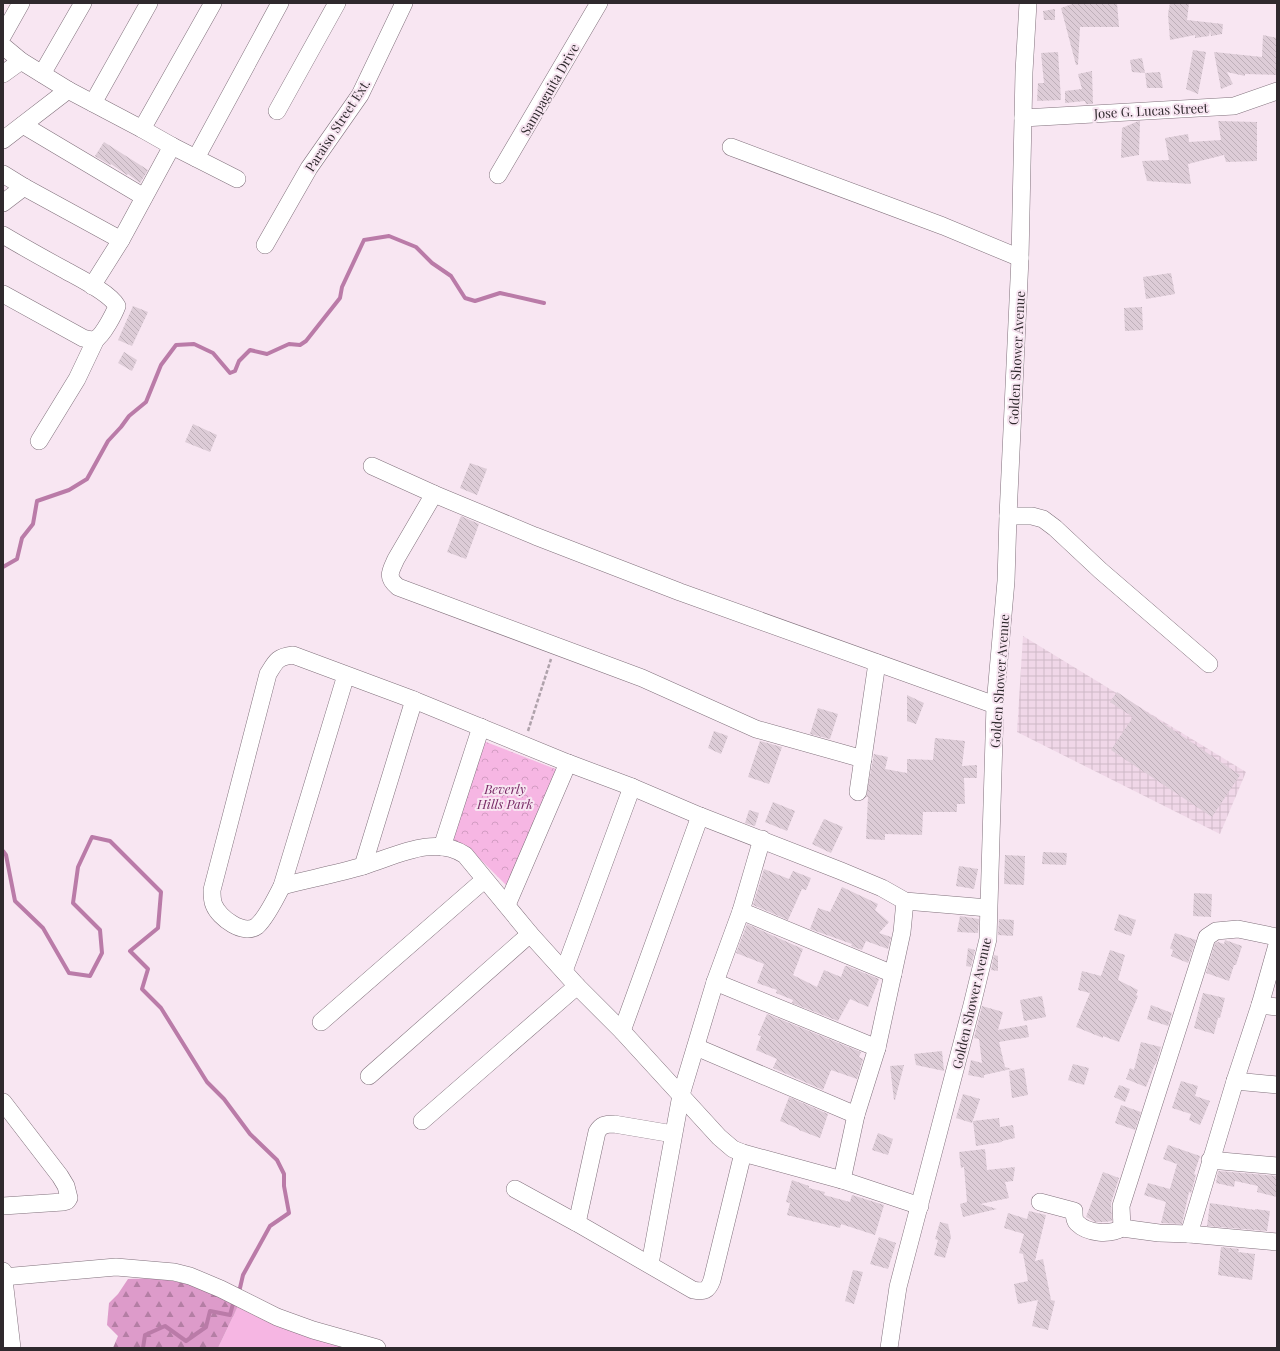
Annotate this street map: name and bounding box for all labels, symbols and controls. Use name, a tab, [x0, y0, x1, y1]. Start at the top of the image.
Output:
street label: Sampaguita Drive	[516, 40, 582, 138]
street label: Paraiso Street Ext.	[301, 76, 373, 174]
street label: Jose G. Lucas Street	[1092, 98, 1209, 122]
street label: Golden Shower Avenue	[1004, 290, 1028, 425]
street label: Golden Shower Avenue	[986, 613, 1012, 749]
park label: Beverly Hills Park	[476, 780, 533, 812]
street label: Golden Shower Avenue	[948, 935, 994, 1070]

